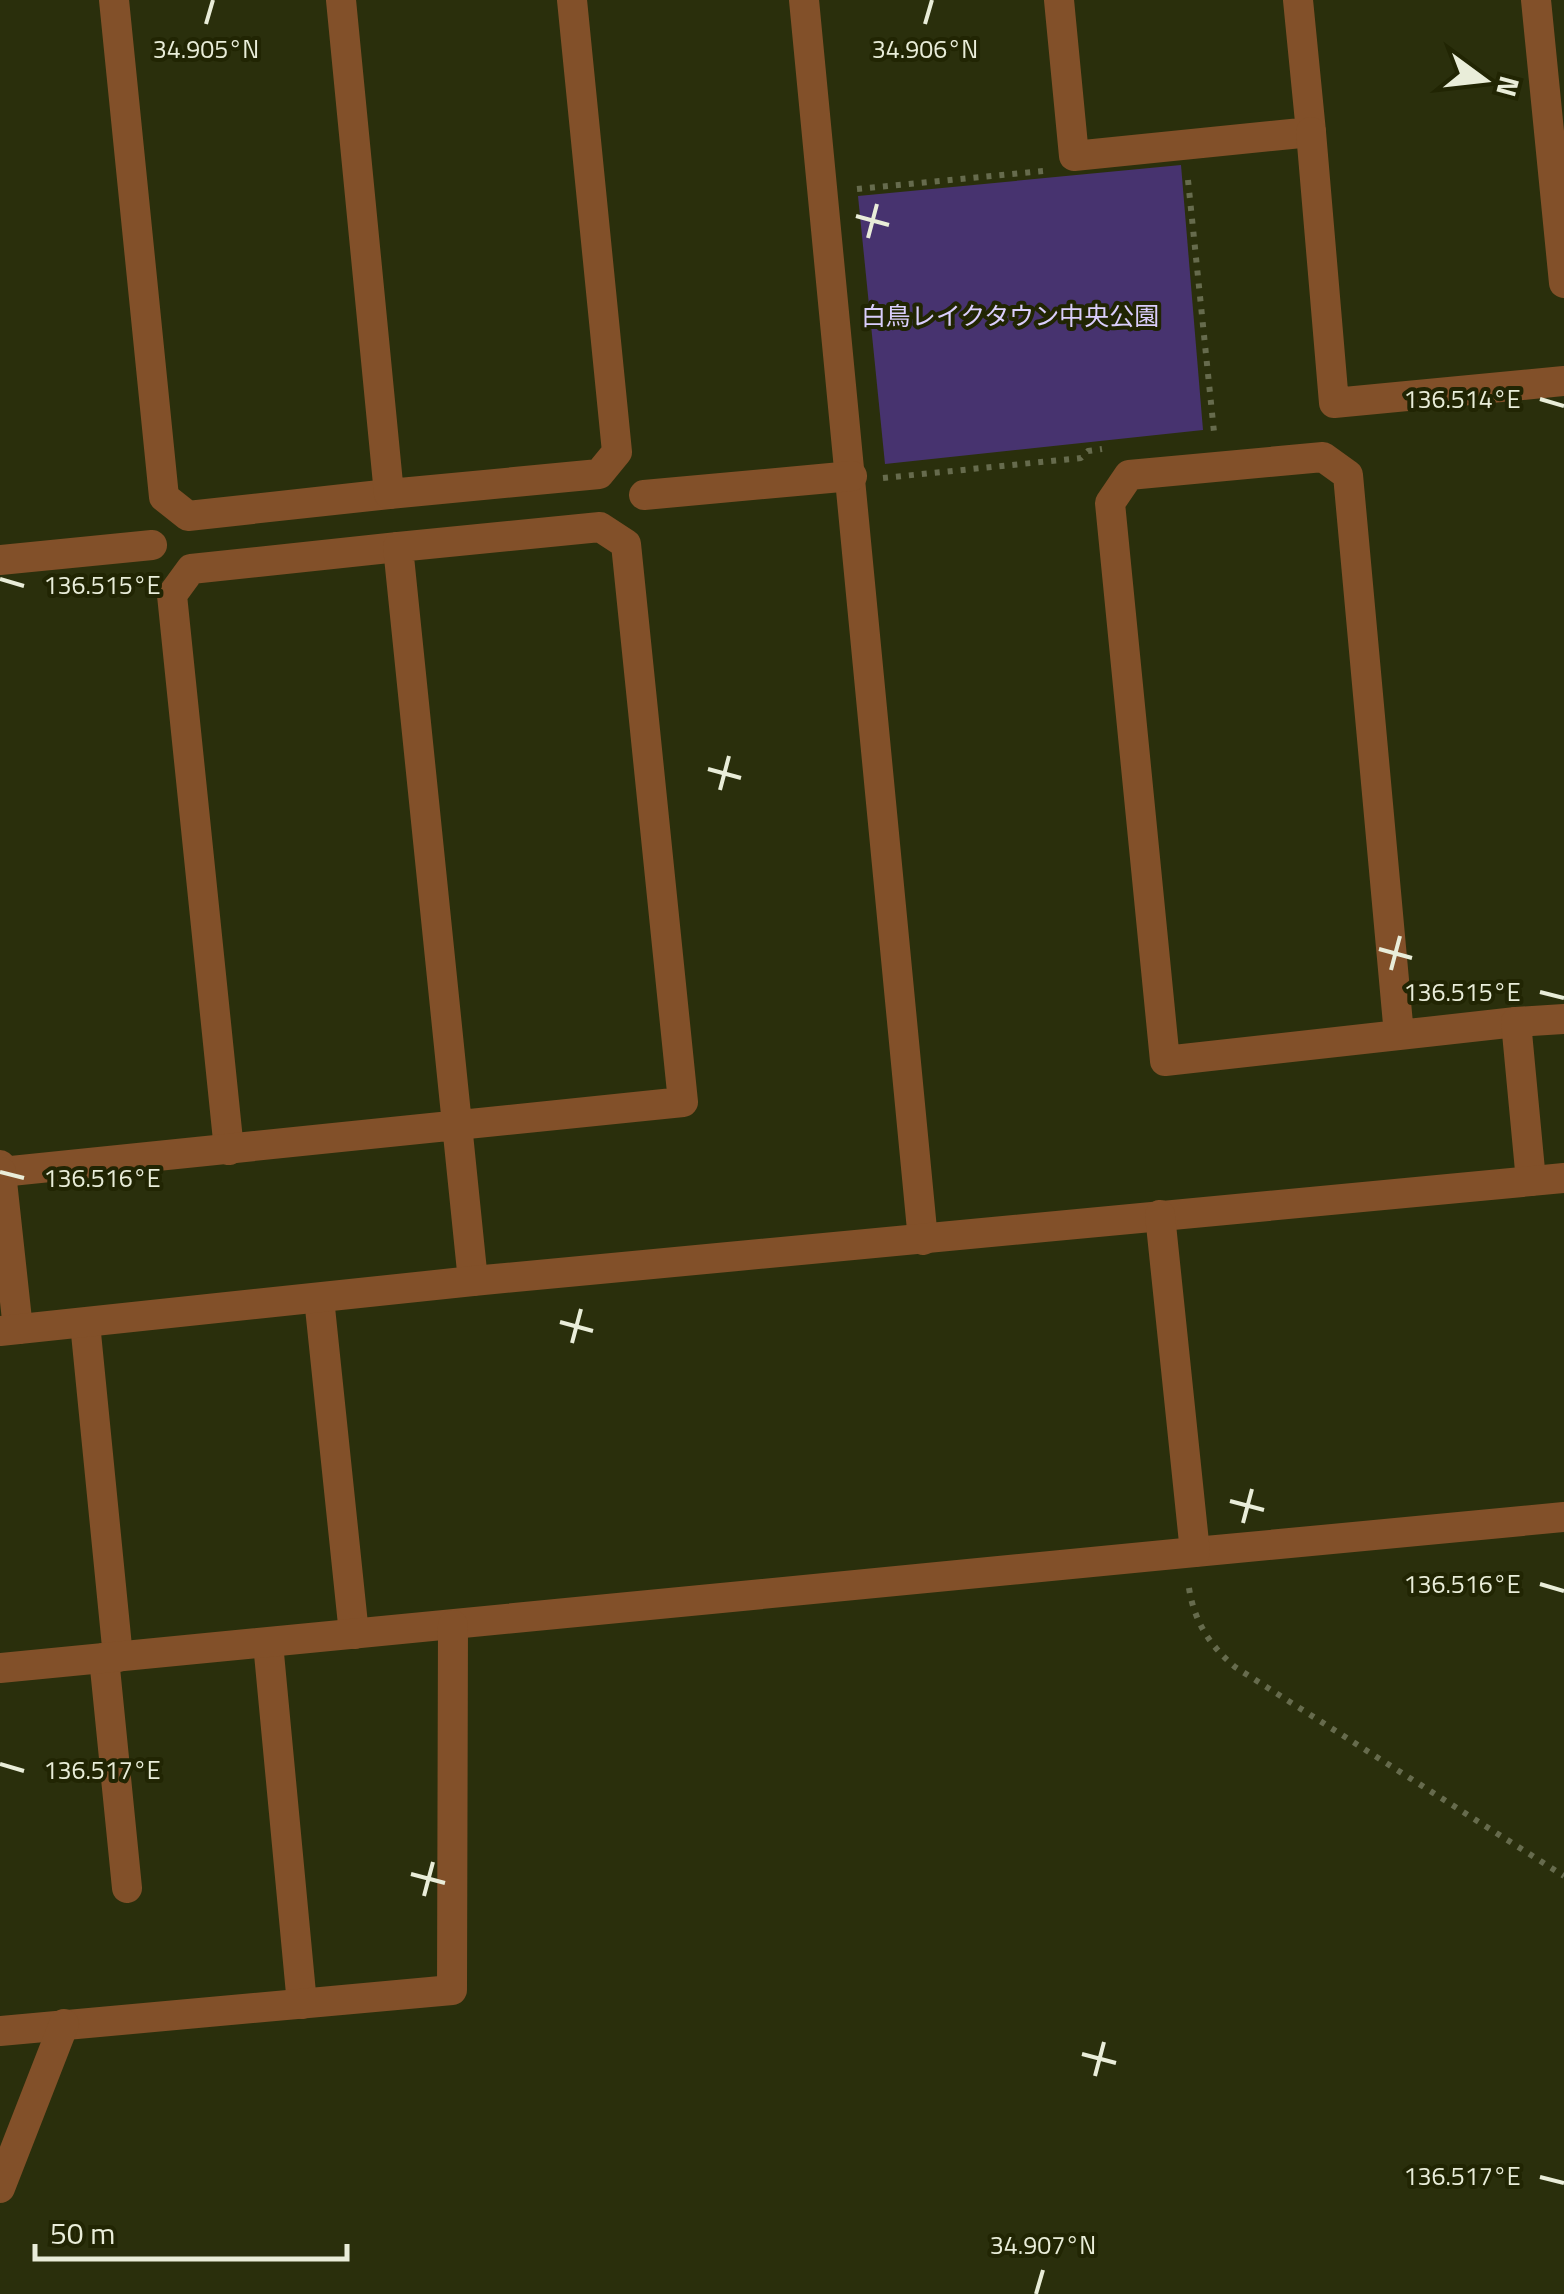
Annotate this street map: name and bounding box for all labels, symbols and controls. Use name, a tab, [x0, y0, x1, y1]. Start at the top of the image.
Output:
text: 34.905°N	[153, 30, 259, 68]
text: 34.906°N	[872, 30, 978, 68]
north arrow	[1434, 30, 1534, 130]
text: N	[1485, 72, 1532, 102]
park label: 白鳥レイクタウン中央公園	[861, 297, 1159, 335]
text: 136.514°E	[1403, 380, 1521, 418]
text: 136.515°E	[43, 566, 161, 604]
text: 136.515°E	[1403, 973, 1521, 1011]
text: 136.516°E	[43, 1159, 161, 1197]
text: 136.516°E	[1403, 1565, 1521, 1603]
text: 136.517°E	[43, 1751, 161, 1789]
text: 136.517°E	[1403, 2157, 1521, 2195]
scale bar	[35, 2199, 348, 2261]
text: 50 m	[50, 2210, 115, 2256]
text: 34.907°N	[990, 2226, 1096, 2264]

